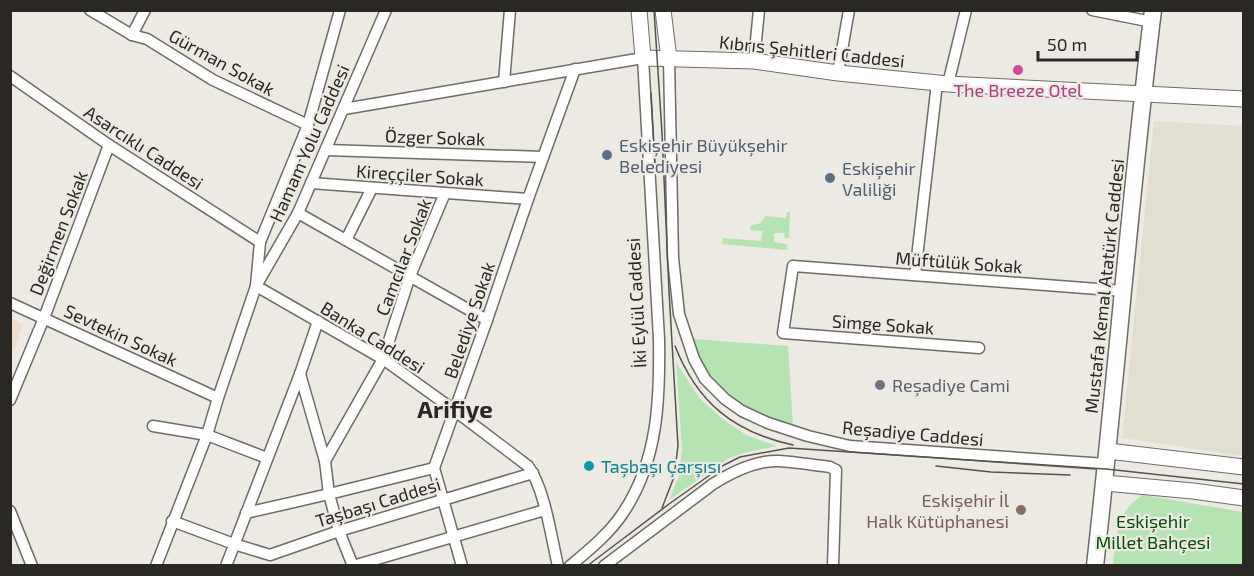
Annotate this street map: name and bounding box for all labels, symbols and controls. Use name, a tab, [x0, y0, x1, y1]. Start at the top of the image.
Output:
street label: Gürman Sokak	[165, 24, 279, 100]
scale bar	[1038, 24, 1137, 62]
street label: Kıbrıs Şehitleri Caddesi	[718, 30, 906, 73]
text: 50 m	[1047, 33, 1087, 55]
street label: Hamam Yolu Caddesi	[264, 61, 354, 225]
marker: The Breeze Otel	[1011, 63, 1025, 77]
place label: The Breeze Otel	[954, 79, 1083, 101]
street label: Asarcıklı Caddesi	[80, 100, 208, 194]
street label: Özger Sokak	[385, 124, 485, 150]
place label: Eskişehir Büyükşehir Belediyesi	[619, 134, 788, 177]
marker: Eskişehir Büyükşehir Belediyesi	[600, 148, 614, 162]
place label: Eskişehir Valiliği	[842, 157, 916, 200]
street label: Mustafa Kemal Atatürk Caddesi	[1080, 158, 1128, 414]
street label: Kireççiler Sokak	[355, 160, 485, 191]
street label: Değirmen Sokak	[24, 168, 92, 298]
marker: Eskişehir Valiliği	[823, 171, 837, 185]
street label: Camcılar Sokak	[371, 195, 435, 319]
street label: İki Eylül Caddesi	[622, 237, 650, 369]
street label: Müftülük Sokak	[895, 247, 1023, 277]
street label: Belediye Sokak	[439, 259, 499, 381]
street label: Banka Caddesi	[317, 296, 429, 378]
street label: Sevtekin Sokak	[61, 299, 181, 371]
street label: Simge Sokak	[831, 309, 935, 339]
place label: Reşadiye Cami	[892, 374, 1010, 397]
marker: Reşadiye Cami	[873, 378, 887, 392]
district label: Arifiye	[417, 394, 493, 423]
street label: Reşadiye Caddesi	[841, 416, 985, 451]
place label: Taşbaşı Çarşısı	[601, 455, 721, 478]
marker: Taşbaşı Çarşısı	[582, 459, 596, 473]
street label: Taşbaşı Caddesi	[313, 473, 443, 532]
place label: Eskişehir İl Halk Kütüphanesi	[866, 489, 1010, 532]
marker: Eskişehir İl Halk Kütüphanesi	[1014, 503, 1028, 517]
park label: Eskişehir Millet Bahçesi	[1096, 510, 1210, 554]

